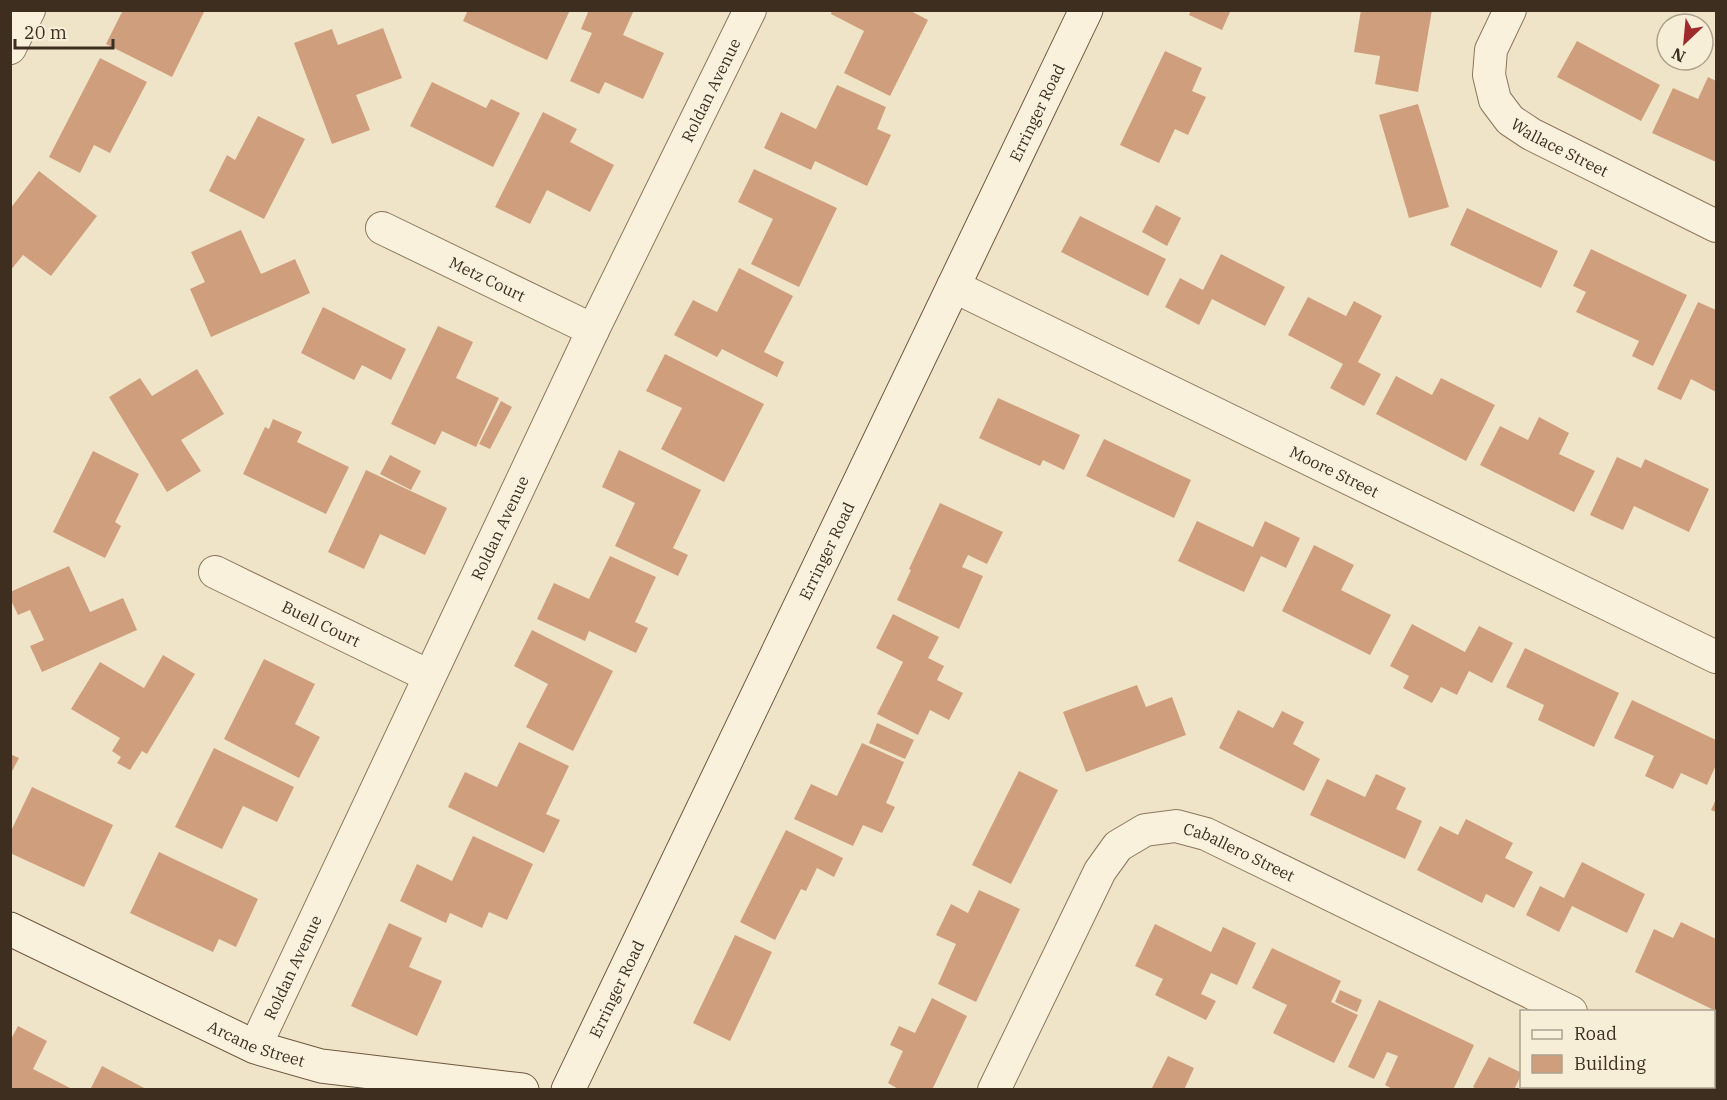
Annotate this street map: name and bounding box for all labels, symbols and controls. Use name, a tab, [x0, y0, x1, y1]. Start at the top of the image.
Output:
scale bar	[15, 12, 112, 50]
north arrow	[1655, 12, 1715, 72]
text: 20 m	[24, 21, 67, 44]
street label: Roldan Avenue	[677, 35, 745, 145]
text: N	[1668, 44, 1688, 67]
street label: Erringer Road	[1005, 60, 1069, 165]
street label: Wallace Street	[1507, 114, 1612, 181]
street label: Metz Court	[446, 252, 529, 306]
street label: Moore Street	[1287, 441, 1382, 502]
street label: Roldan Avenue	[467, 472, 533, 583]
street label: Erringer Road	[795, 498, 859, 603]
street label: Buell Court	[279, 596, 364, 651]
street label: Caballero Street	[1181, 818, 1298, 886]
street label: Roldan Avenue	[259, 912, 326, 1023]
street label: Erringer Road	[585, 937, 648, 1041]
legend	[1520, 1010, 1715, 1088]
street label: Arcane Street	[205, 1016, 307, 1071]
text: Road	[1574, 1022, 1617, 1045]
text: Building	[1574, 1052, 1646, 1075]

